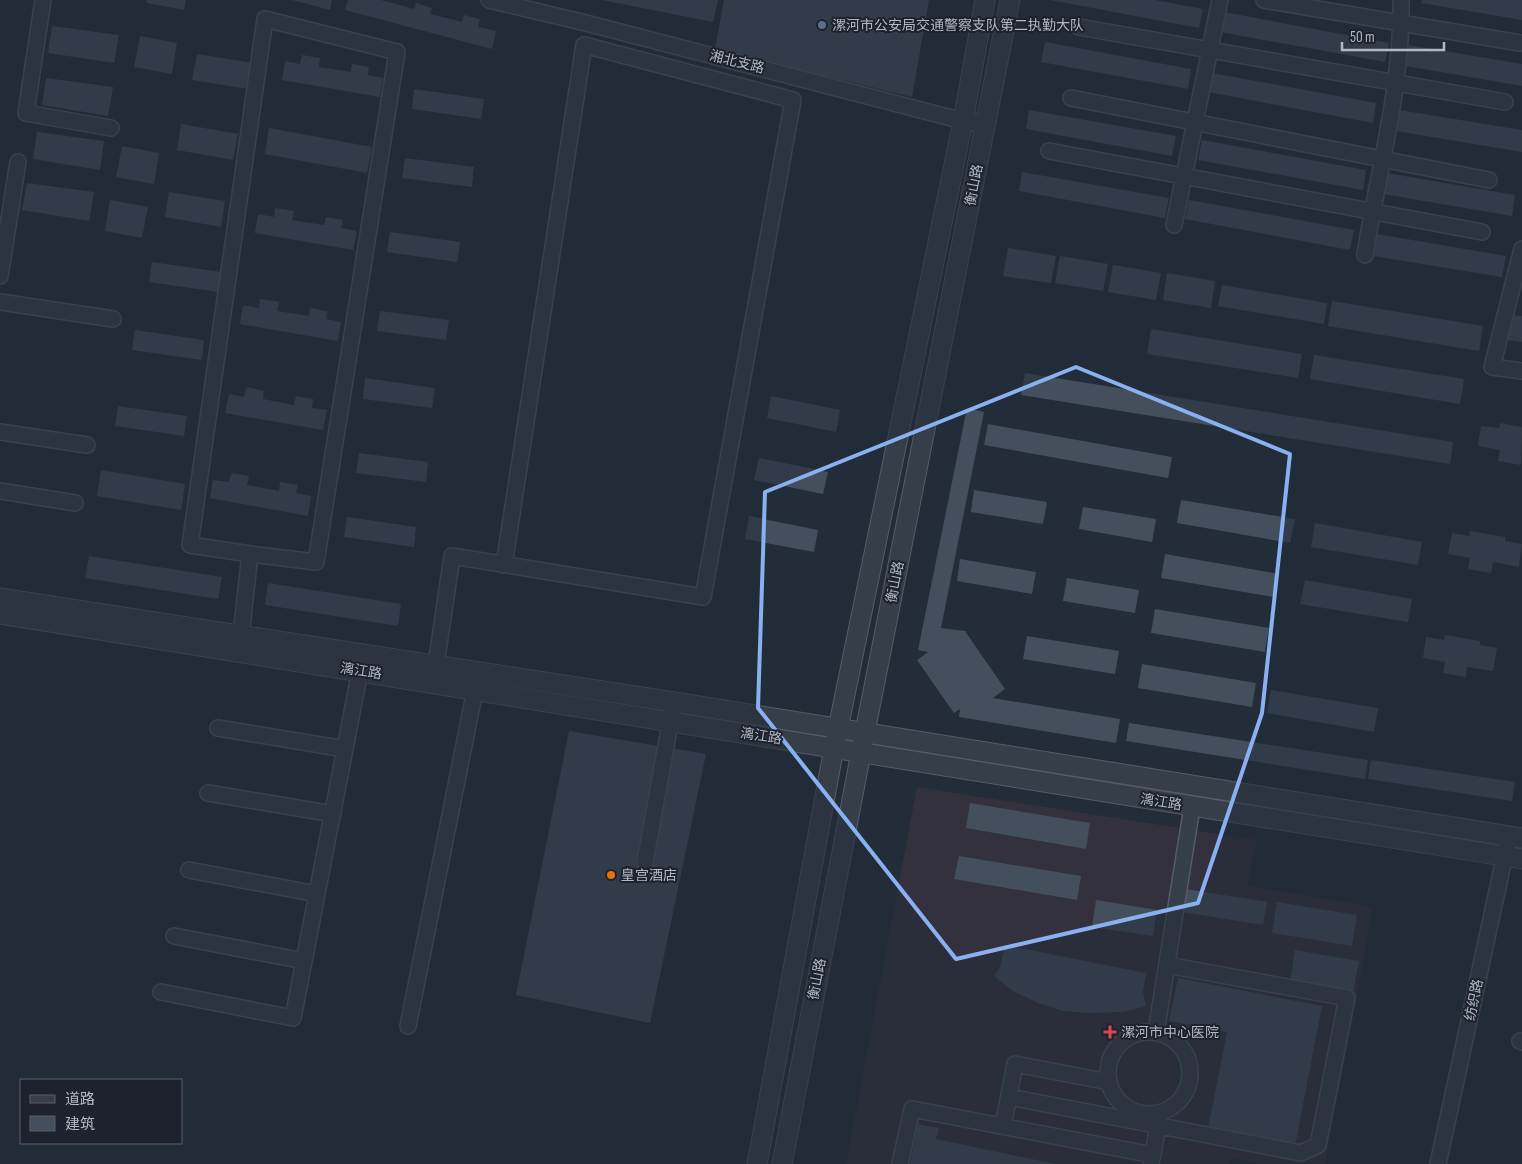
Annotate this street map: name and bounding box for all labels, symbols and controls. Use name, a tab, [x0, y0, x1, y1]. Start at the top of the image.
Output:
place label: 漯河市公安局交通警察支队第二执勤大队	[832, 17, 1084, 34]
marker: 漯河市公安局交通警察支队第二执勤大队	[816, 19, 828, 31]
scale bar	[1342, 20, 1444, 52]
text: 50 m	[1350, 28, 1375, 47]
street label: 湘北支路	[708, 47, 766, 77]
street label: 衡山路	[962, 163, 986, 207]
street label: 衡山路	[883, 560, 907, 604]
street label: 漓江路	[339, 659, 383, 683]
street label: 漓江路	[739, 724, 783, 748]
street label: 漓江路	[1139, 790, 1183, 814]
place label: 皇宫酒店	[621, 867, 677, 884]
marker: 皇宫酒店	[605, 869, 617, 881]
street label: 衡山路	[805, 957, 829, 1001]
street label: 纺织路	[1461, 978, 1487, 1022]
place label: 漯河市中心医院	[1121, 1024, 1219, 1041]
marker: 漯河市中心医院	[1103, 1025, 1117, 1039]
legend	[20, 1079, 182, 1144]
text: 道路	[65, 1090, 95, 1109]
text: 建筑	[65, 1115, 95, 1134]

